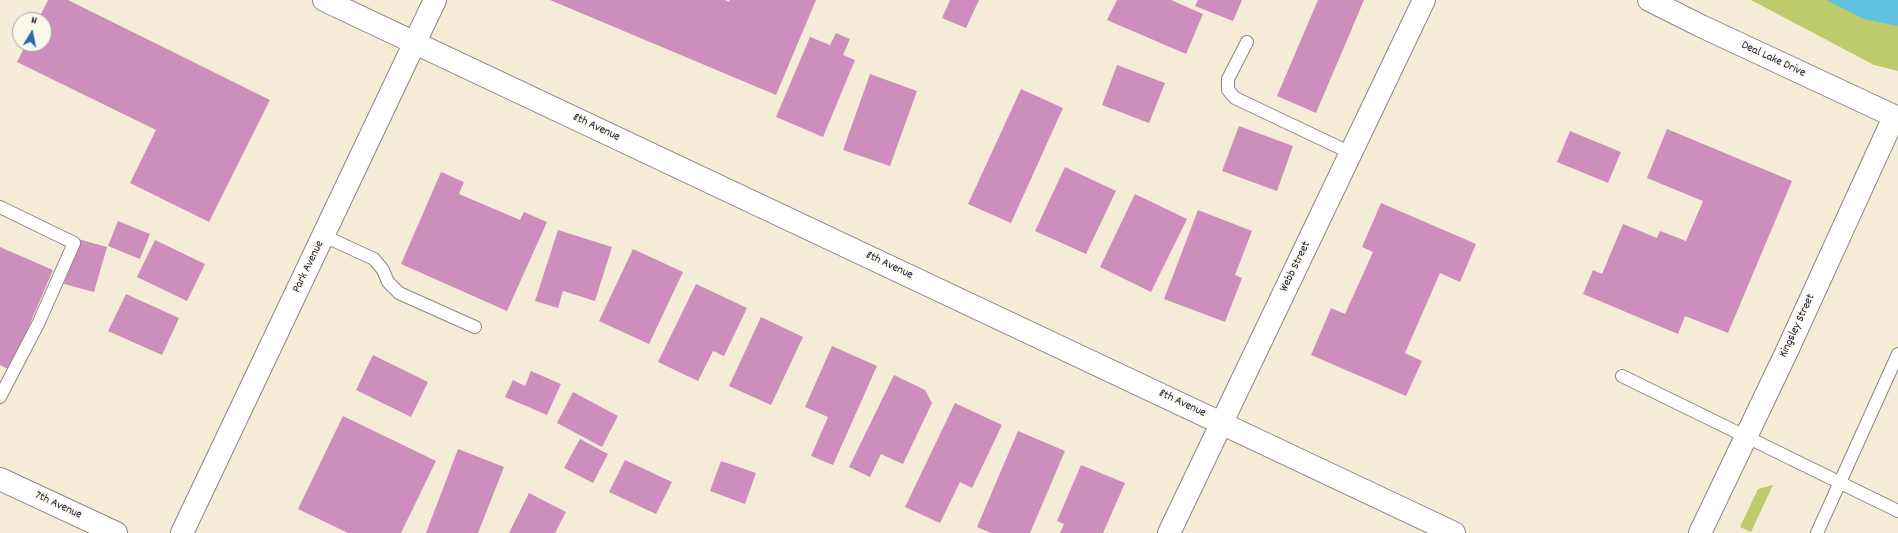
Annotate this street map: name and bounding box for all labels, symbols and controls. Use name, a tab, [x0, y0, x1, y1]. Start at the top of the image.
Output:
north arrow	[12, 12, 52, 52]
text: N	[30, 13, 38, 30]
street label: Deal Lake Drive	[1739, 39, 1807, 81]
street label: 8th Avenue	[570, 111, 622, 145]
street label: Park Avenue	[290, 239, 328, 295]
street label: Webb Street	[1278, 239, 1314, 295]
street label: 8th Avenue	[863, 249, 915, 283]
street label: Kingsley Street	[1777, 292, 1819, 360]
street label: 8th Avenue	[1156, 387, 1208, 421]
street label: 7th Avenue	[32, 489, 84, 523]

